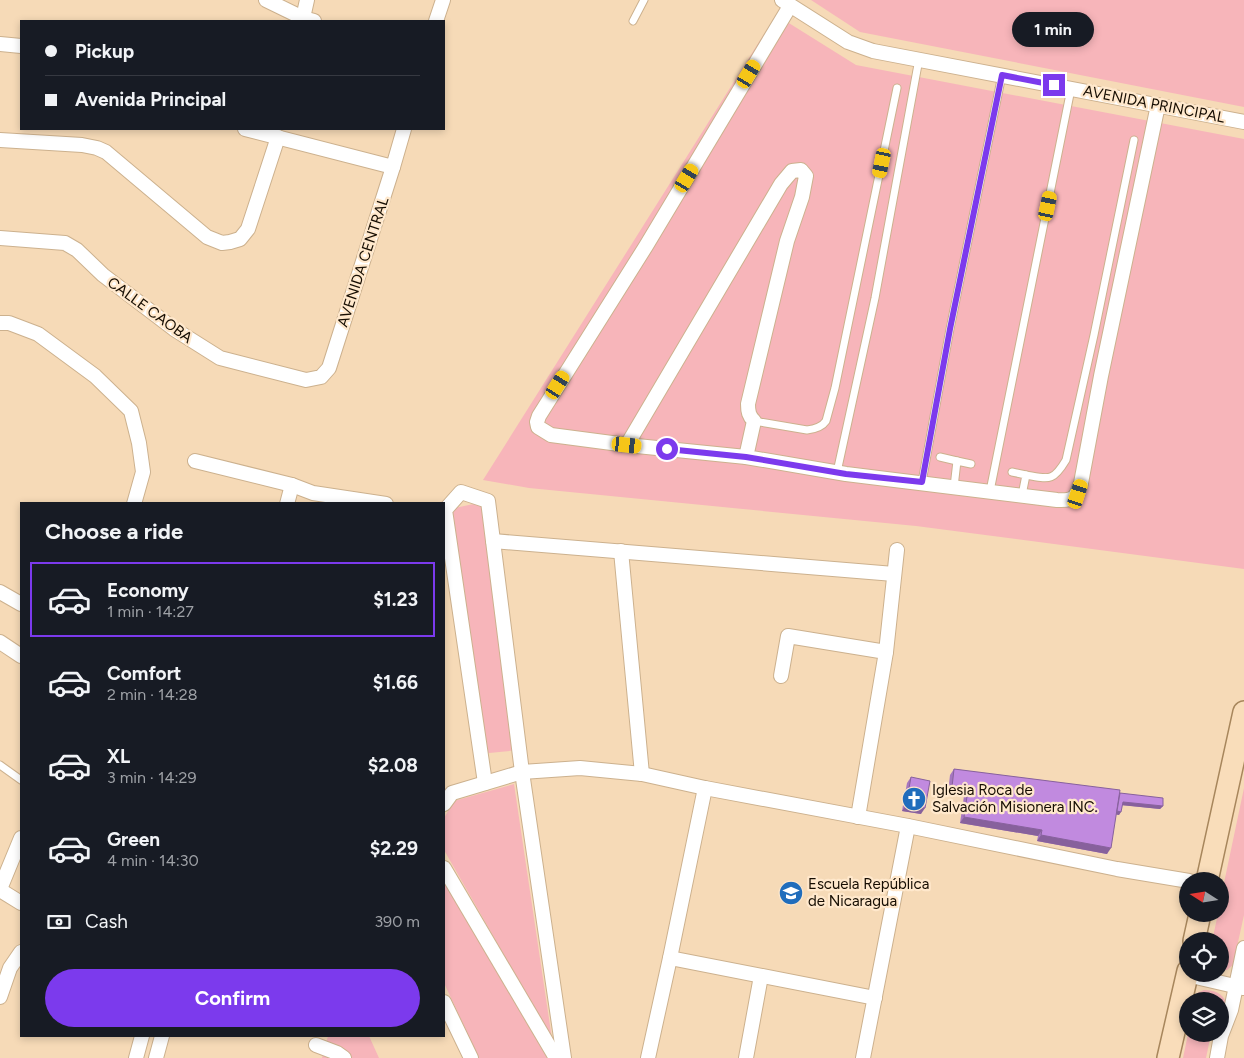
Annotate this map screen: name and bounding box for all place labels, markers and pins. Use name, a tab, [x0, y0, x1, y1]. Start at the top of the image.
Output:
place label: Iglesia Roca de Salvación Misionera INC.	[932, 781, 1098, 816]
church icon: Iglesia Roca de Salvación Misionera INC.	[901, 786, 927, 812]
place label: Escuela República de Nicaragua	[808, 875, 929, 910]
school or university icon: Escuela República de Nicaragua	[778, 880, 804, 906]

